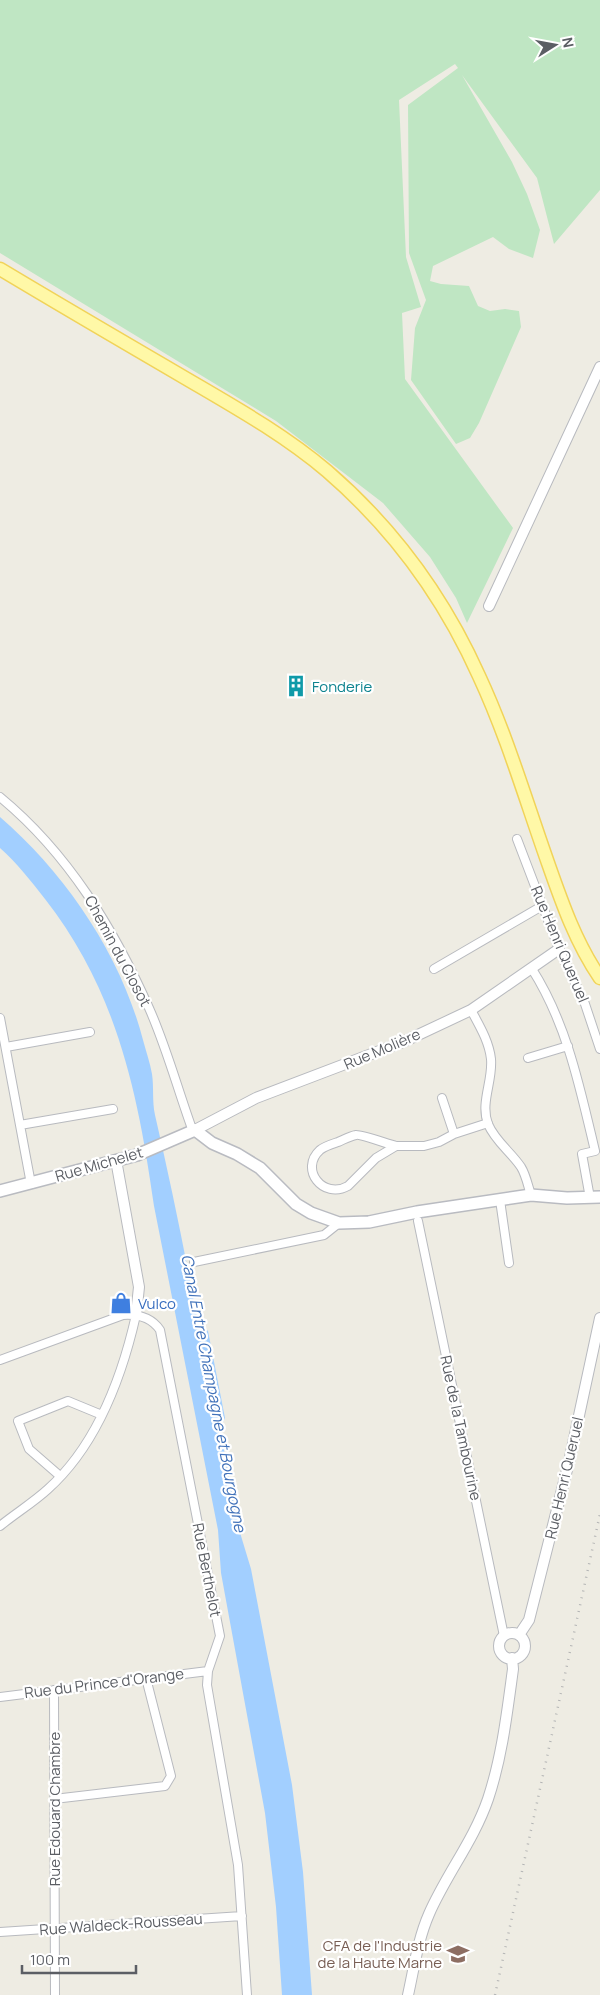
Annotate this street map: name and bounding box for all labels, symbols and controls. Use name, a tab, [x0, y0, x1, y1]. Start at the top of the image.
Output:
north arrow	[530, 20, 580, 70]
text: N	[558, 36, 579, 49]
building icon: Fonderie	[283, 673, 309, 699]
place label: Fonderie	[312, 676, 373, 697]
street label: Rue Henri Queruel	[526, 882, 594, 1006]
street label: Chemin du Closot	[80, 892, 156, 1010]
street label: Rue Molière	[340, 1023, 424, 1075]
street label: Rue Michelet	[53, 1141, 145, 1187]
water label: Canal Entre Champagne et Bourgogne	[176, 1252, 252, 1535]
shop icon: Vulco	[108, 1290, 134, 1316]
place label: Vulco	[138, 1293, 176, 1314]
street label: Rue de la Tambourine	[435, 1354, 487, 1503]
street label: Rue Henri Queruel	[540, 1415, 588, 1541]
street label: Rue Berthelot	[188, 1521, 226, 1619]
street label: Rue du Prince d'Orange	[23, 1663, 185, 1703]
street label: Rue Edouard Chambre	[44, 1732, 65, 1886]
street label: Rue Waldeck-Rousseau	[39, 1908, 203, 1940]
place label: CFA de l'Industrie de la Haute Marne	[318, 1935, 442, 1973]
school or university icon: CFA de l'Industrie de la Haute Marne	[445, 1941, 471, 1967]
scale bar	[22, 1942, 136, 1974]
text: 100 m	[30, 1949, 70, 1970]

